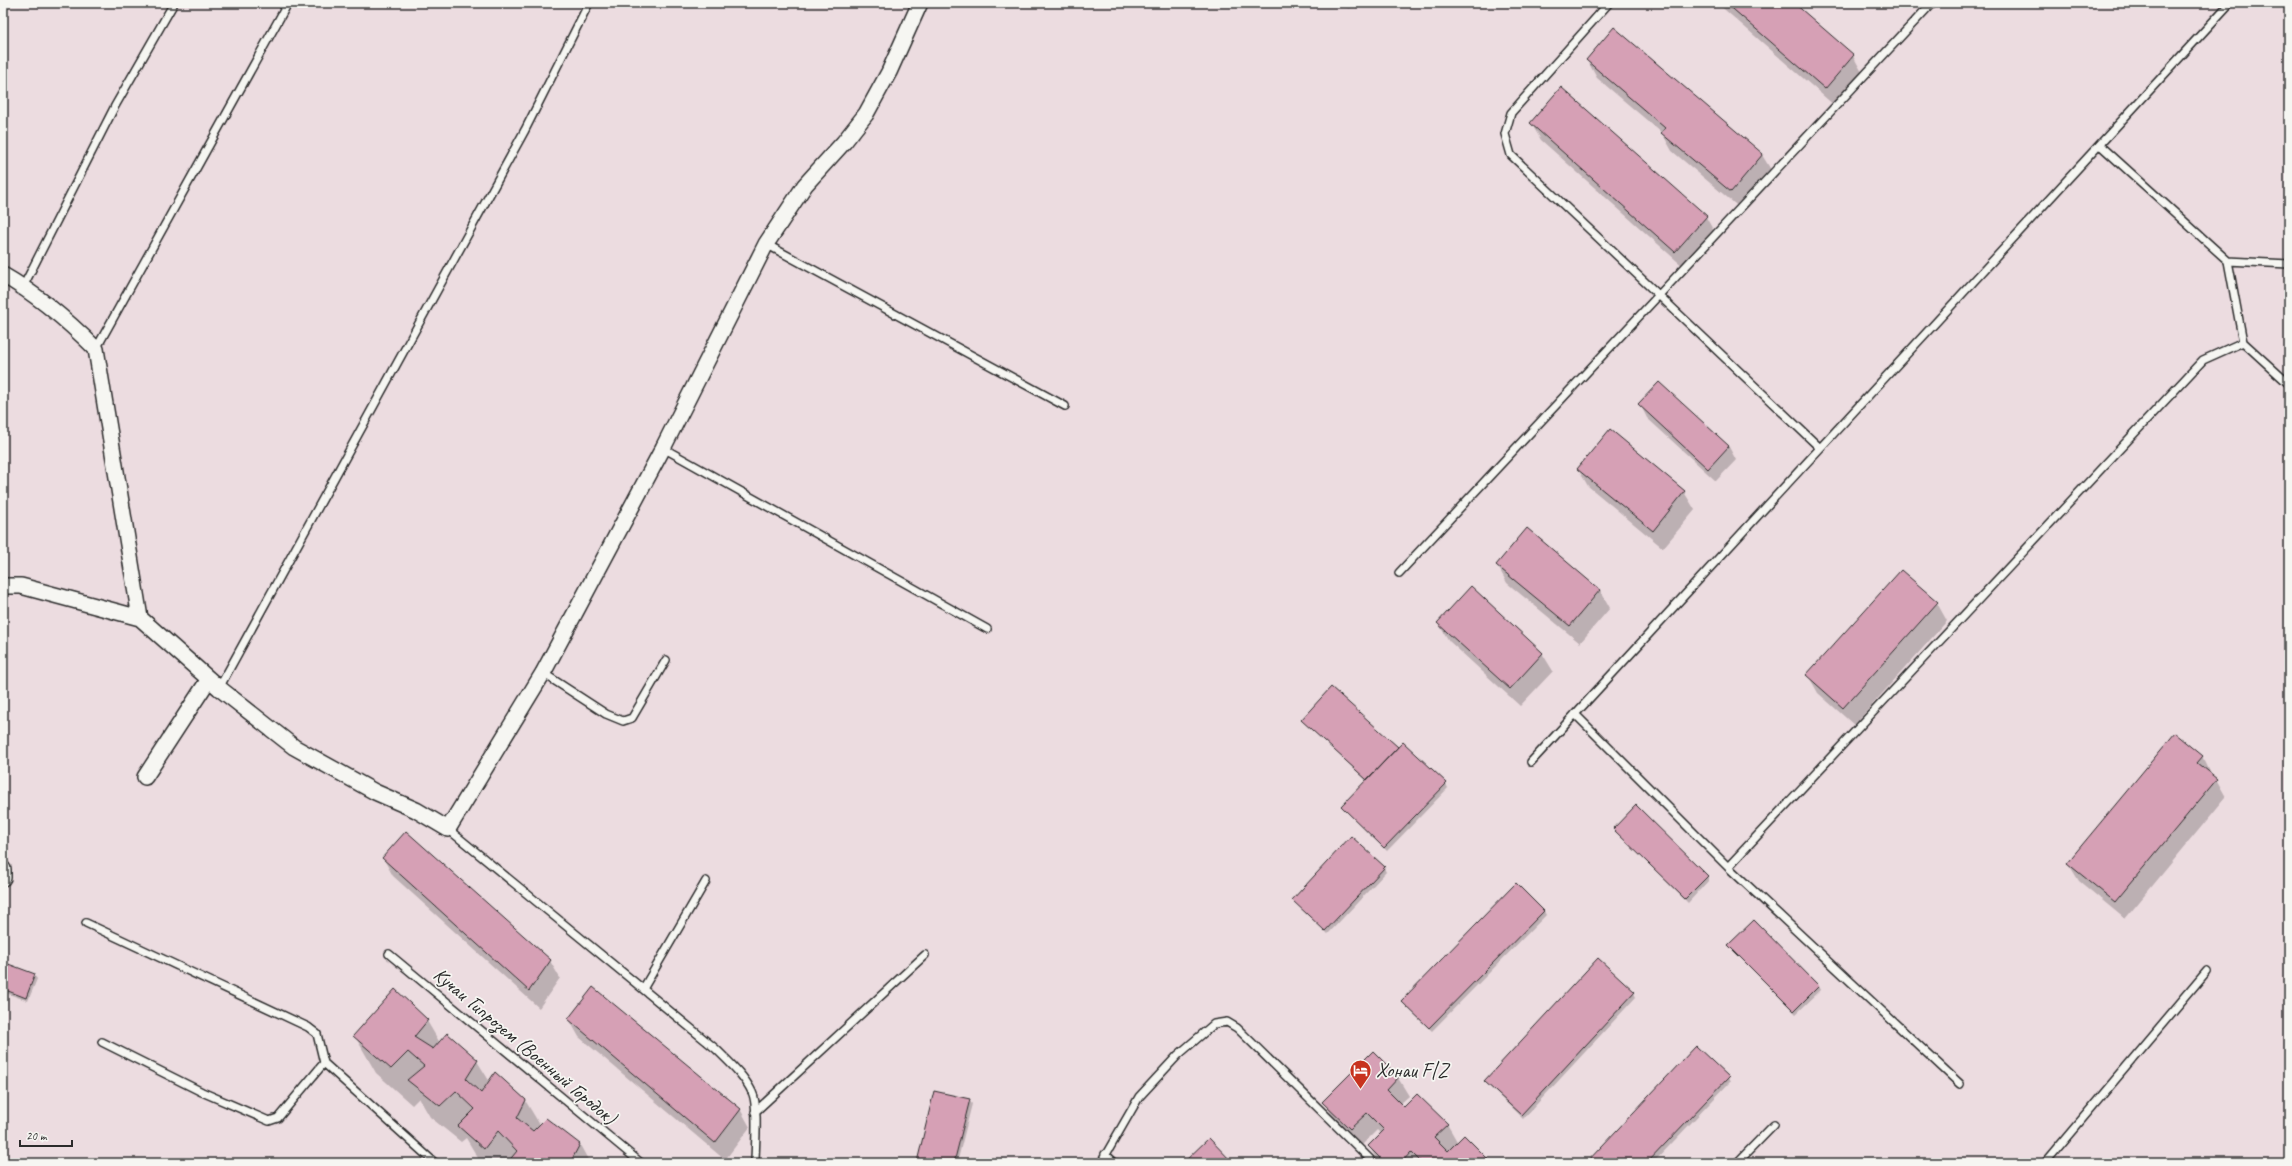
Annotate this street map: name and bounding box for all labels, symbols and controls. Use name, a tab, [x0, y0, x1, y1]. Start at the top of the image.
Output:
street label: Кучаи Гипрозем (Военный Городок)	[428, 962, 623, 1132]
hotel icon: Хонаи F|Z	[1347, 1057, 1373, 1090]
place label: Хонаи F|Z	[1376, 1058, 1451, 1083]
scale bar	[20, 1122, 72, 1148]
text: 20 m	[26, 1128, 48, 1144]

